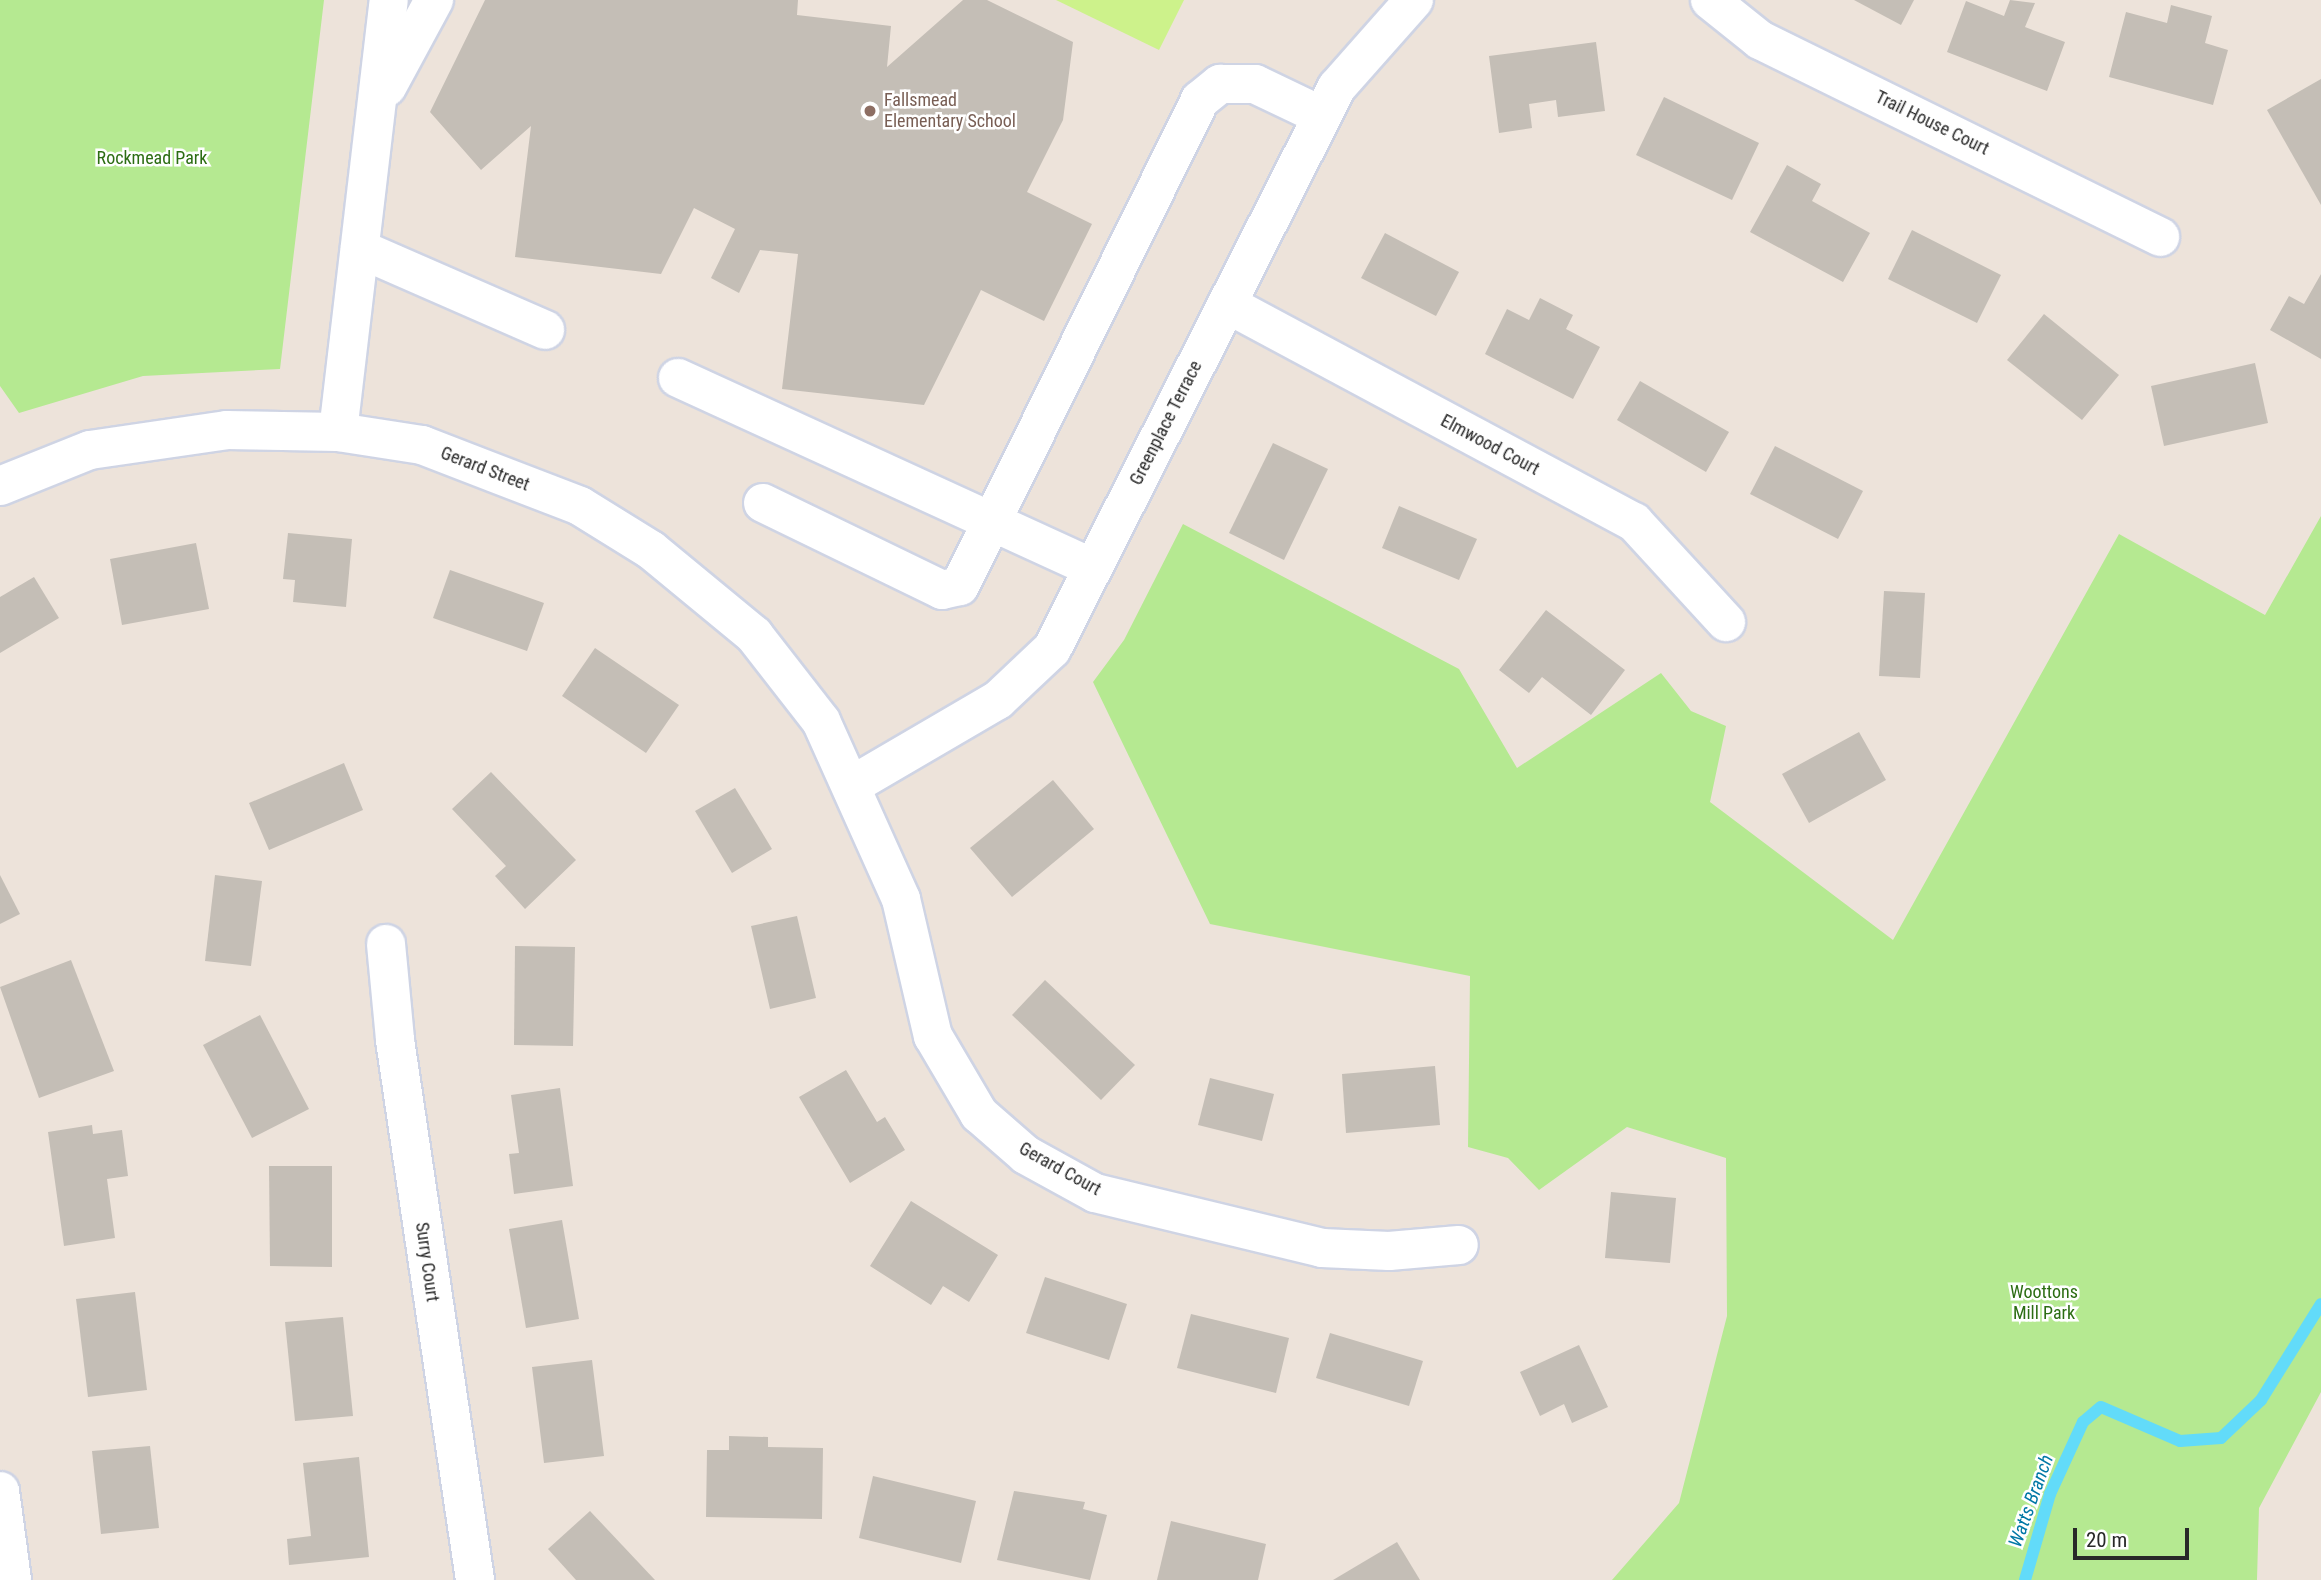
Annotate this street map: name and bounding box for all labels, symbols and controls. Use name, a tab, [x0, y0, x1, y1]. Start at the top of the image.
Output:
street label: Trail House Court	[1872, 86, 1992, 160]
place label: Fallsmead Elementary School	[884, 90, 1016, 132]
marker: Fallsmead Elementary School	[862, 103, 878, 119]
park label: Rockmead Park	[97, 147, 207, 169]
street label: Greenplace Terrace	[1125, 357, 1207, 489]
street label: Elmwood Court	[1437, 410, 1543, 480]
street label: Gerard Street	[438, 442, 532, 496]
street label: Gerard Court	[1015, 1138, 1105, 1200]
street label: Surry Court	[411, 1221, 443, 1303]
park label: Woottons Mill Park	[2010, 1282, 2078, 1324]
water label: Watts Branch	[2004, 1452, 2058, 1550]
scale bar	[2076, 1514, 2192, 1558]
text: 20 m	[2086, 1528, 2127, 1552]

